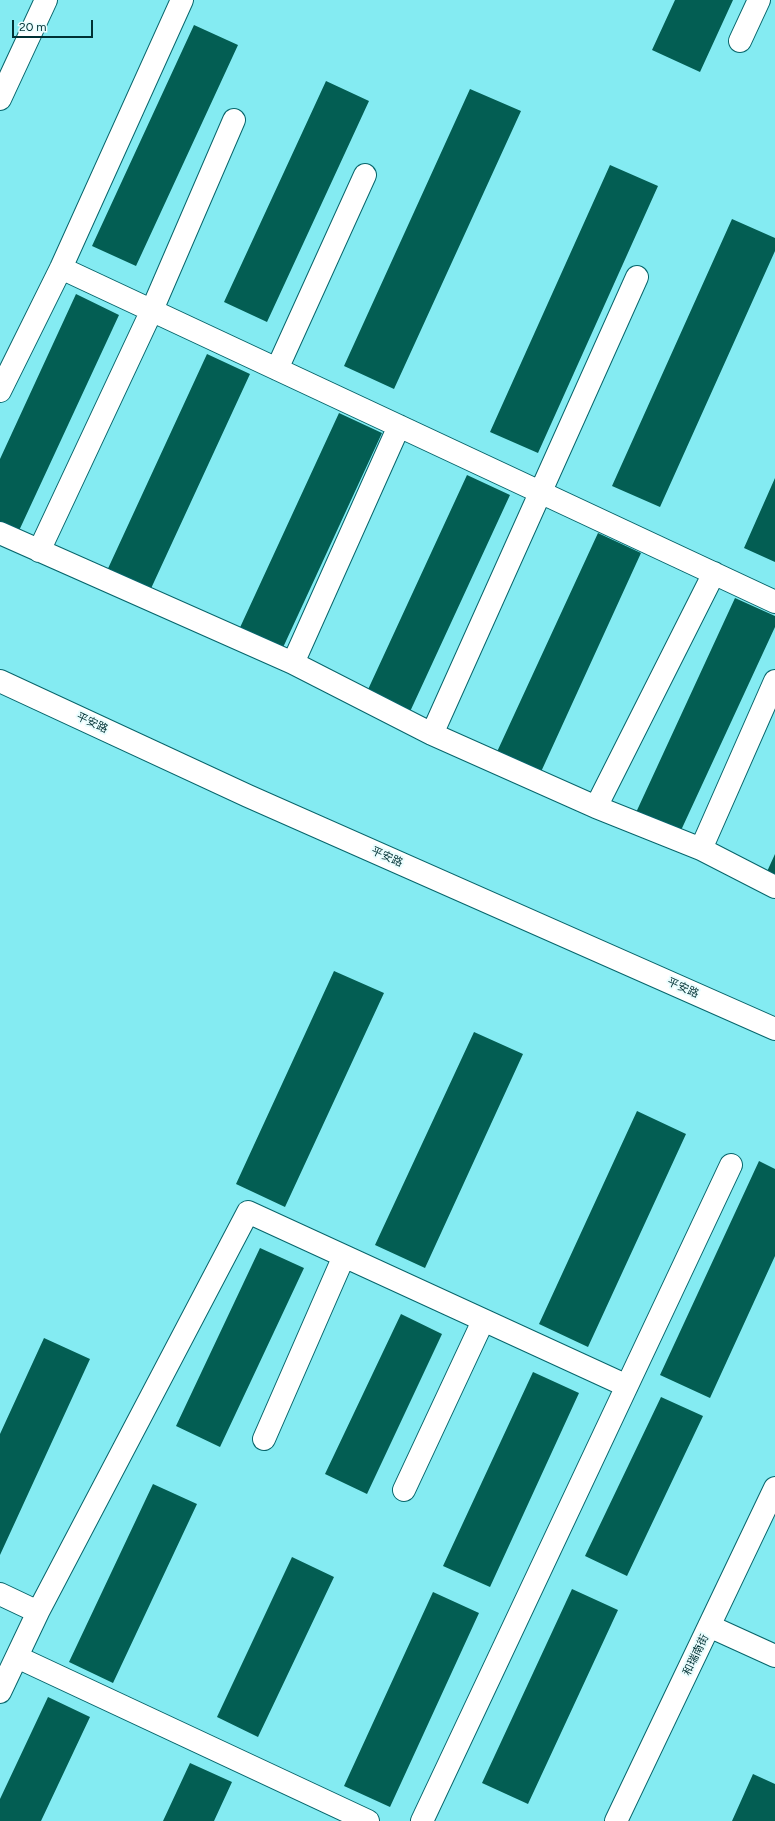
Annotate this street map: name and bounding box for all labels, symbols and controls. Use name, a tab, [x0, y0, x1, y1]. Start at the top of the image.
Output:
scale bar	[14, 12, 95, 38]
text: 20 m	[19, 20, 47, 34]
street label: 平安路	[74, 710, 110, 736]
street label: 平安路	[369, 844, 405, 870]
street label: 平安路	[665, 975, 701, 1001]
street label: 和瑞南街	[680, 1632, 712, 1678]

